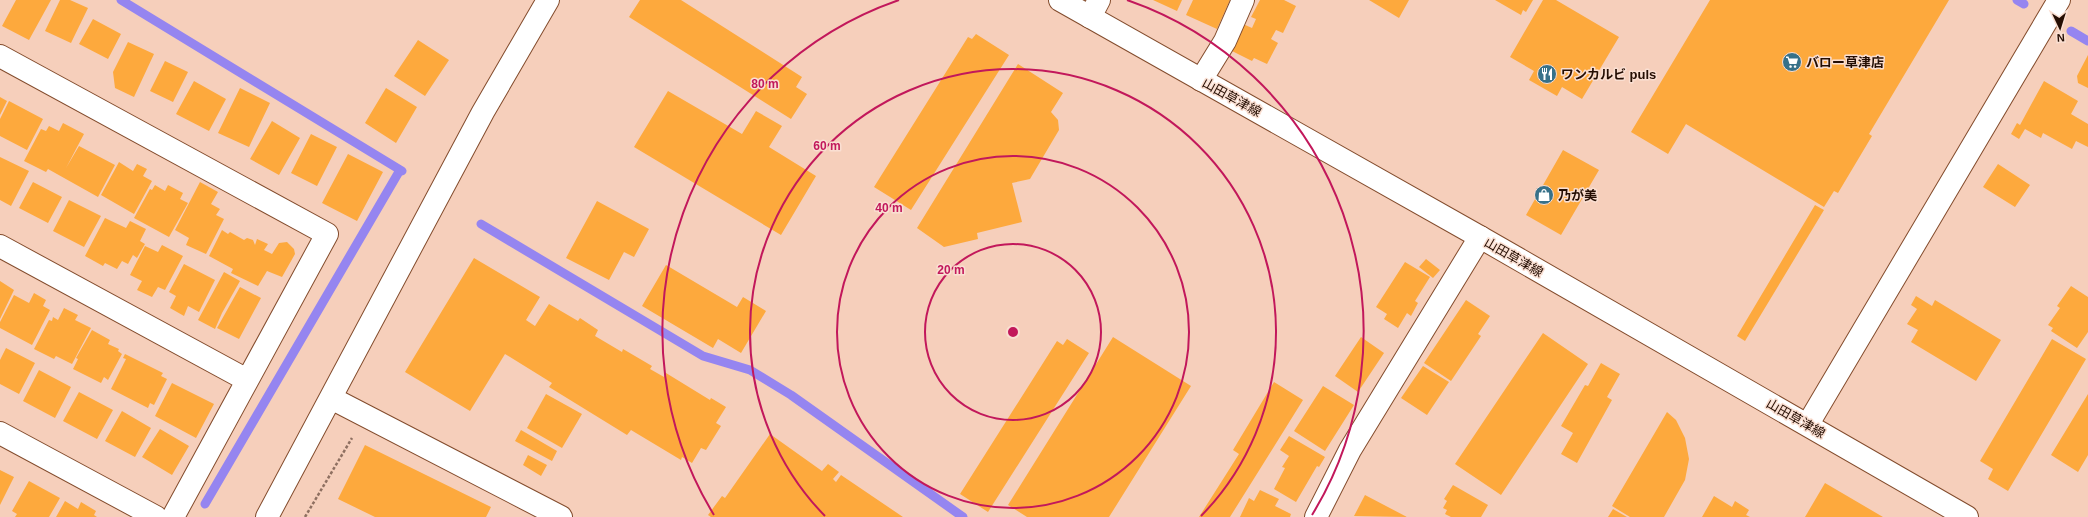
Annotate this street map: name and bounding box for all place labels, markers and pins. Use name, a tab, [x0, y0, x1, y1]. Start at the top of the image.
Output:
supermarket icon: バロー草津店	[1781, 51, 1803, 73]
place label: バロー草津店	[1806, 55, 1884, 70]
restaurant icon: ワンカルビ puls	[1536, 63, 1558, 85]
place label: ワンカルビ puls	[1561, 67, 1656, 82]
shop icon: 乃が美	[1533, 184, 1555, 206]
place label: 乃が美	[1558, 188, 1597, 203]
centre of rings	[1006, 325, 1020, 339]

